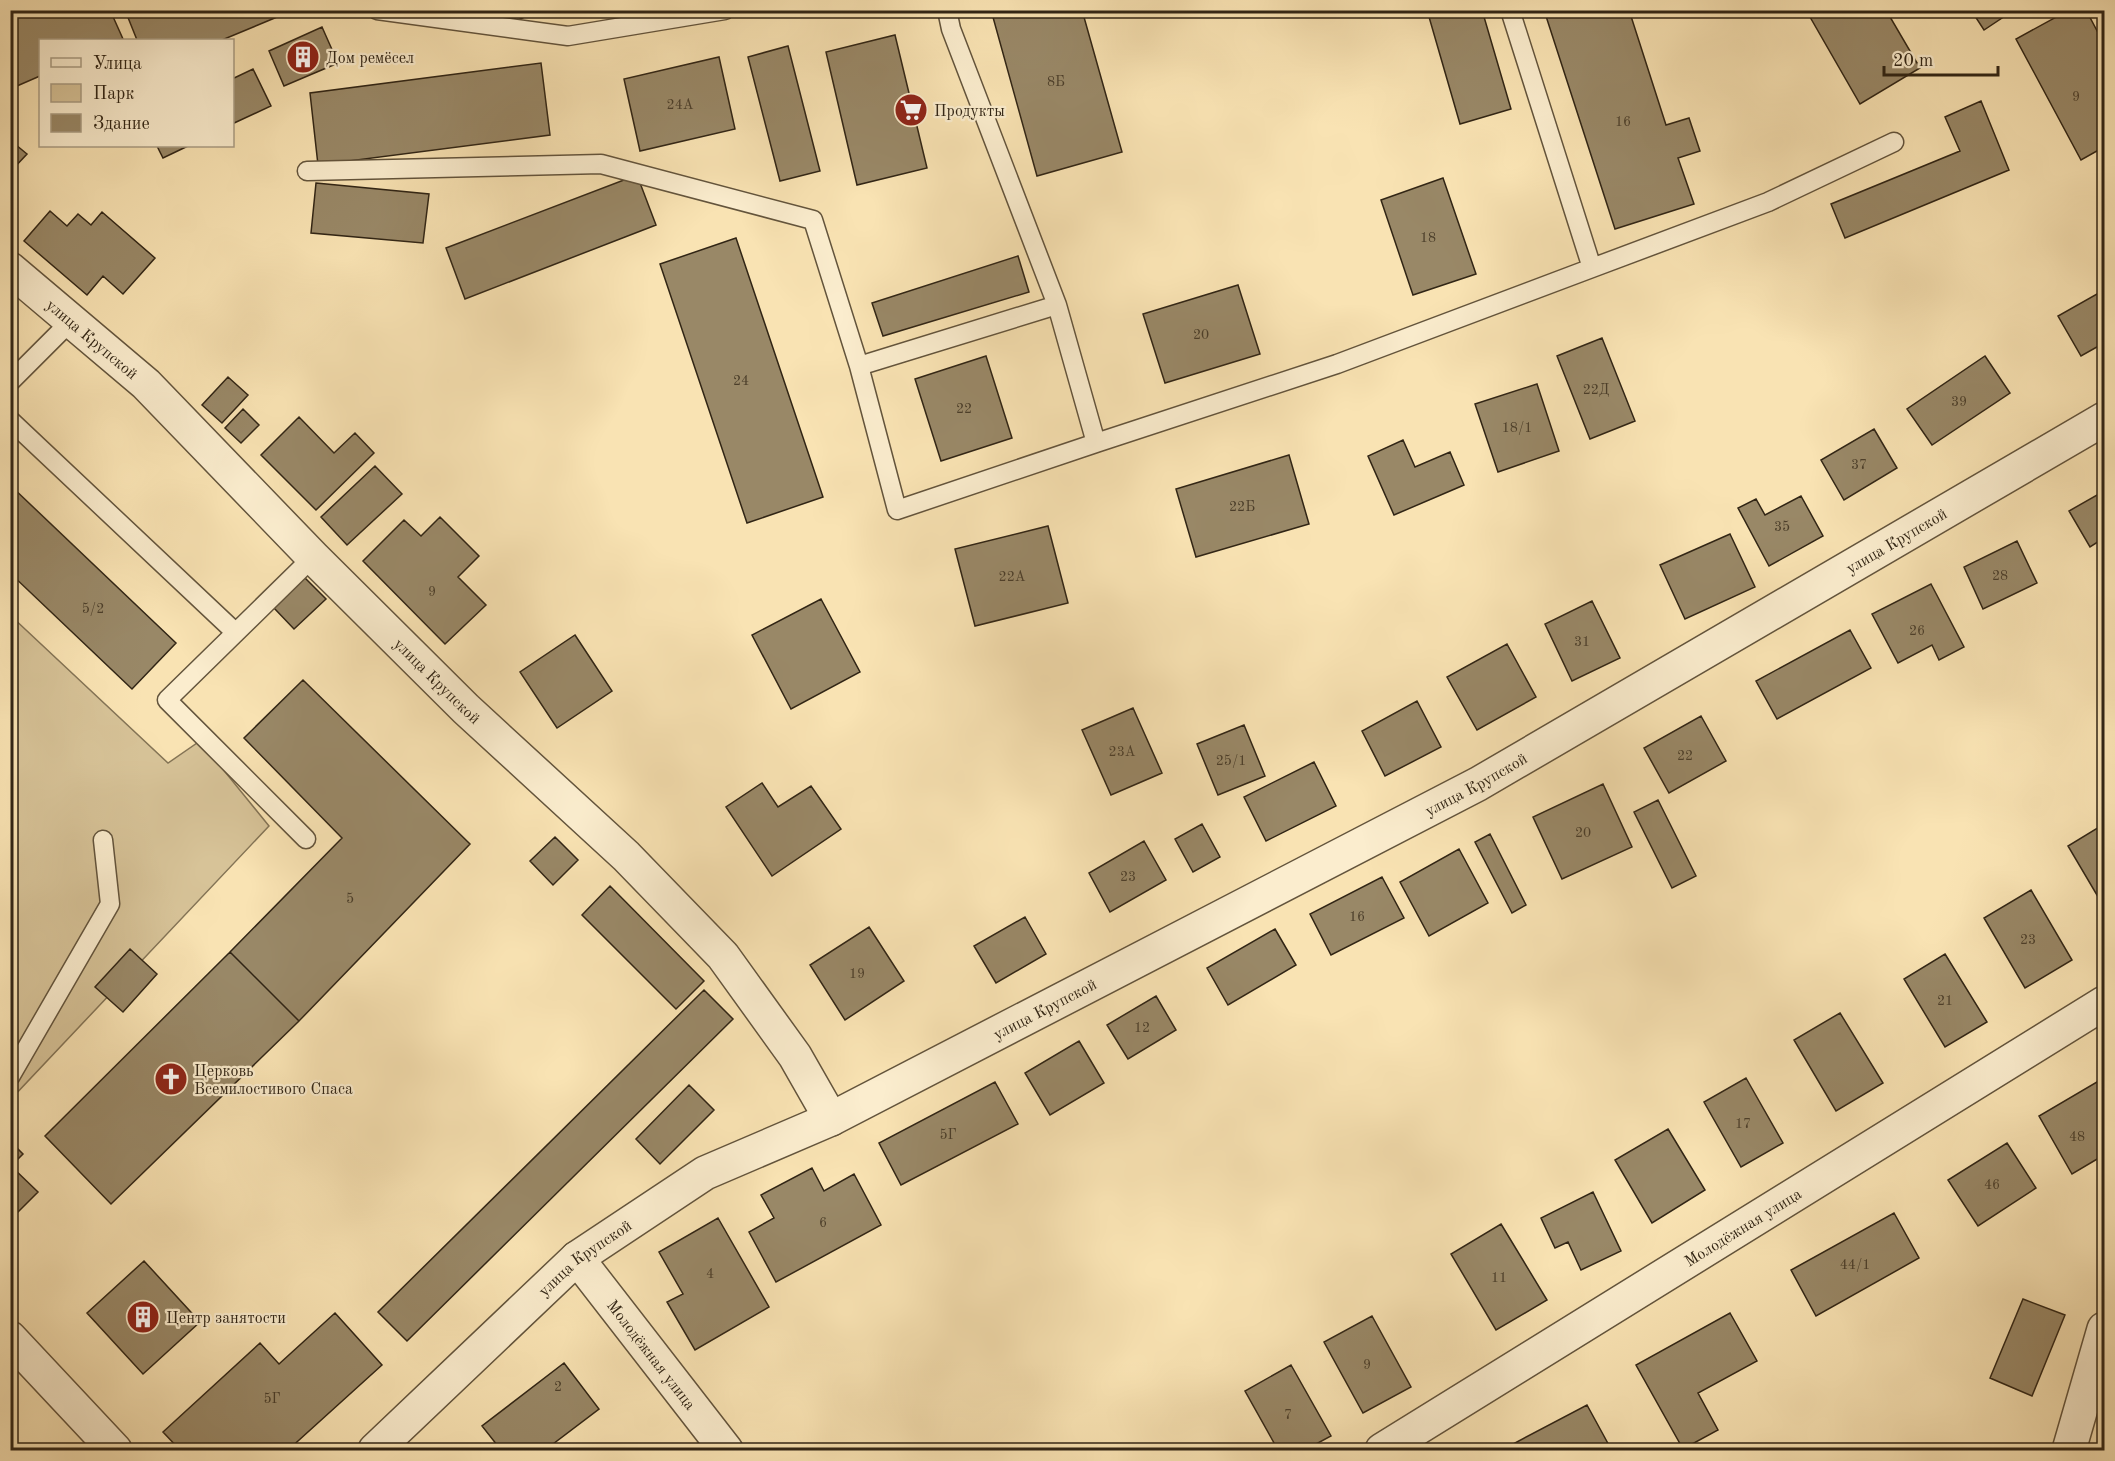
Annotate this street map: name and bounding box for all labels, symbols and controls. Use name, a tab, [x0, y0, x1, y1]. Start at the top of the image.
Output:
legend	[39, 39, 234, 147]
building icon: Дом ремёсел	[285, 39, 321, 75]
scale bar	[1884, 39, 1998, 77]
place label: Дом ремёсел	[326, 51, 414, 67]
text: 20 m	[1893, 52, 1933, 70]
text: Улица	[93, 55, 142, 73]
house number: 8Б	[1047, 75, 1065, 89]
text: Парк	[93, 85, 134, 103]
house number: 9	[2072, 90, 2080, 104]
supermarket icon: Продукты	[893, 92, 929, 128]
house number: 24А	[667, 98, 694, 112]
place label: Продукты	[934, 104, 1005, 120]
text: Здание	[93, 115, 150, 133]
house number: 16	[1615, 115, 1631, 129]
house number: 18	[1420, 231, 1436, 245]
street label: улица Крупской	[43, 297, 140, 383]
house number: 20	[1193, 328, 1209, 342]
house number: 24	[733, 374, 749, 388]
house number: 22Д	[1583, 383, 1609, 397]
house number: 39	[1951, 395, 1967, 409]
house number: 22	[956, 402, 972, 416]
house number: 18/1	[1502, 421, 1532, 435]
house number: 37	[1851, 458, 1867, 472]
house number: 22Б	[1229, 500, 1255, 514]
street label: улица Крупской	[1844, 506, 1950, 578]
house number: 35	[1774, 520, 1790, 534]
house number: 28	[1992, 569, 2008, 583]
house number: 22А	[999, 570, 1026, 584]
house number: 9	[428, 585, 436, 599]
house number: 5/2	[82, 602, 104, 616]
house number: 26	[1909, 624, 1925, 638]
house number: 31	[1574, 635, 1590, 649]
street label: улица Крупской	[390, 636, 482, 728]
house number: 23А	[1109, 745, 1136, 759]
house number: 22	[1677, 749, 1693, 763]
street label: улица Крупской	[1423, 751, 1530, 820]
house number: 25/1	[1216, 754, 1246, 768]
house number: 20	[1575, 826, 1591, 840]
house number: 23	[1120, 870, 1136, 884]
house number: 5	[346, 892, 354, 906]
house number: 16	[1349, 910, 1365, 924]
house number: 23	[2020, 933, 2036, 947]
house number: 19	[849, 967, 865, 981]
street label: улица Крупской	[991, 977, 1100, 1043]
house number: 21	[1937, 994, 1953, 1008]
house number: 12	[1134, 1021, 1150, 1035]
church icon: Церковь Всемилостивого Спаса	[153, 1061, 189, 1097]
place label: Церковь Всемилостивого Спаса	[194, 1064, 353, 1098]
house number: 17	[1735, 1117, 1751, 1131]
house number: 5Г	[939, 1128, 957, 1142]
house number: 48	[2069, 1130, 2085, 1144]
house number: 46	[1984, 1178, 2000, 1192]
street label: Молодёжная улица	[1682, 1186, 1805, 1271]
house number: 6	[819, 1216, 827, 1230]
street label: улица Крупской	[536, 1218, 635, 1300]
house number: 44/1	[1840, 1258, 1870, 1272]
house number: 4	[706, 1267, 714, 1281]
house number: 11	[1491, 1271, 1507, 1285]
street label: Молодёжная улица	[603, 1298, 698, 1414]
building icon: Центр занятости	[125, 1299, 161, 1335]
place label: Центр занятости	[166, 1311, 286, 1327]
house number: 9	[1363, 1358, 1371, 1372]
house number: 2	[554, 1380, 562, 1394]
house number: 5Г	[263, 1392, 281, 1406]
house number: 7	[1284, 1408, 1292, 1422]

